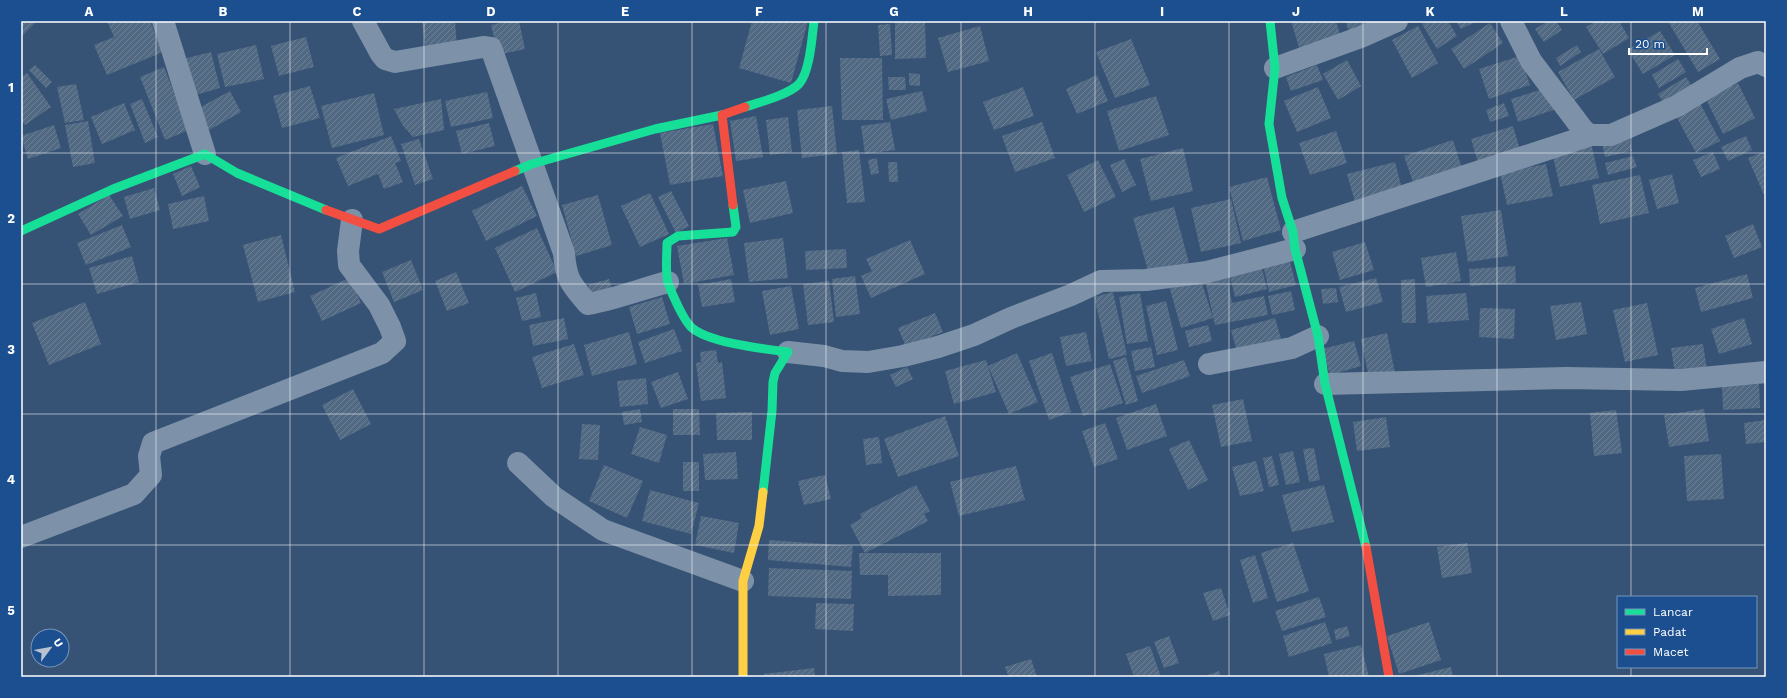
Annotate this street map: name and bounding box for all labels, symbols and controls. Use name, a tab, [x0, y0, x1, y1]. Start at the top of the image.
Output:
text: A	[85, 4, 94, 19]
text: B	[219, 4, 228, 19]
text: C	[353, 4, 362, 19]
text: D	[486, 4, 496, 19]
text: E	[621, 4, 629, 19]
text: F	[755, 4, 763, 19]
text: G	[889, 4, 899, 19]
text: H	[1023, 4, 1033, 19]
text: I	[1160, 4, 1164, 19]
text: J	[1292, 4, 1300, 19]
text: K	[1425, 4, 1435, 19]
text: L	[1560, 4, 1568, 19]
text: M	[1692, 4, 1704, 19]
scale bar	[1629, 30, 1707, 56]
text: 20 m	[1635, 37, 1665, 51]
text: 1	[8, 80, 14, 95]
text: 2	[7, 211, 15, 226]
text: 3	[7, 342, 15, 357]
text: 4	[7, 472, 16, 487]
legend	[1617, 596, 1757, 668]
text: 5	[7, 603, 15, 618]
text: Lancar	[1653, 605, 1693, 619]
text: Padat	[1653, 625, 1686, 639]
north arrow	[30, 628, 70, 668]
text: U	[50, 636, 66, 650]
text: Macet	[1653, 645, 1688, 659]

